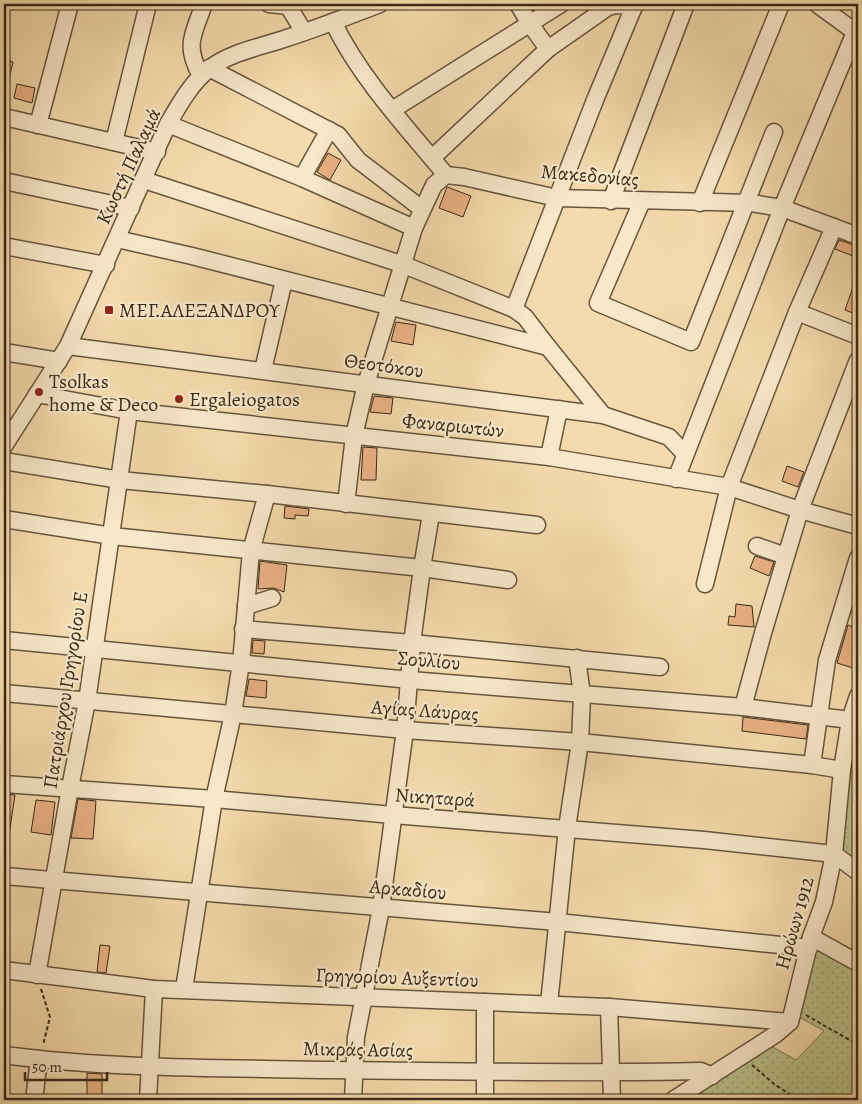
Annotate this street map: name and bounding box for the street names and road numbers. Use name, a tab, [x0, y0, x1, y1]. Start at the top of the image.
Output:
street label: Κωστή Παλαμά	[90, 103, 167, 229]
street label: Μακεδονίας	[540, 158, 640, 193]
street label: Θεοτόκου	[343, 347, 425, 384]
street label: Φαναριωτών	[401, 407, 505, 444]
street label: Πατριάρχου Γρηγορίου Ε	[37, 590, 94, 791]
street label: Σουλίου	[396, 644, 461, 677]
street label: Αγίας Λάυρας	[369, 693, 480, 728]
street label: Νικηταρά	[394, 781, 476, 814]
street label: Αρκαδίου	[367, 873, 448, 906]
street label: Ηρώων 1912	[768, 873, 821, 973]
street label: Γρηγορίου Αυξεντίου	[315, 961, 479, 994]
street label: Μικράς Ασίας	[303, 1035, 413, 1064]

